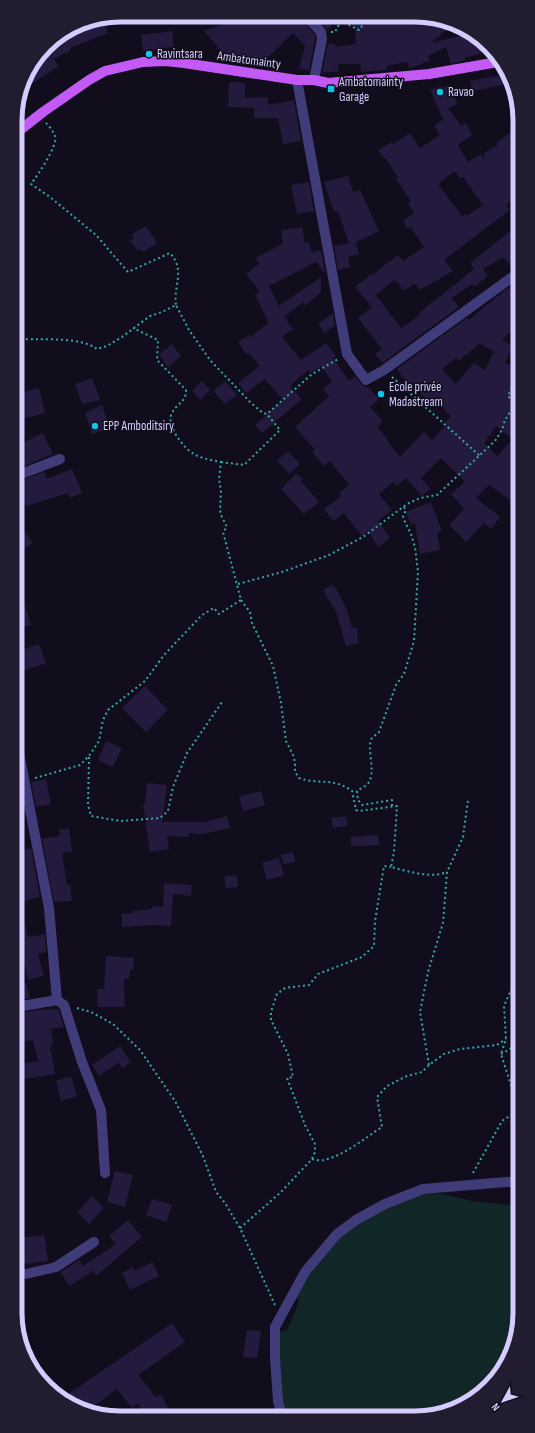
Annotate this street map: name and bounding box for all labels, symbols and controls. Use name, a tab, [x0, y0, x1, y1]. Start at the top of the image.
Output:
place label: Ravintsara	[157, 46, 203, 62]
street label: Ambatomainty	[215, 47, 282, 72]
marker: Ravintsara	[144, 49, 154, 59]
place label: Ambatomainty Garage	[338, 74, 403, 105]
marker: Ambatomainty Garage	[326, 84, 336, 94]
place label: Ravao	[448, 84, 474, 100]
marker: Ravao	[435, 87, 445, 97]
place label: Ecole privée Madastream	[389, 379, 443, 410]
marker: Ecole privée Madastream	[376, 389, 386, 399]
place label: EPP Amboditsiry	[103, 418, 174, 434]
marker: EPP Amboditsiry	[90, 421, 100, 431]
north arrow	[483, 1381, 523, 1421]
text: N	[489, 1401, 503, 1414]

